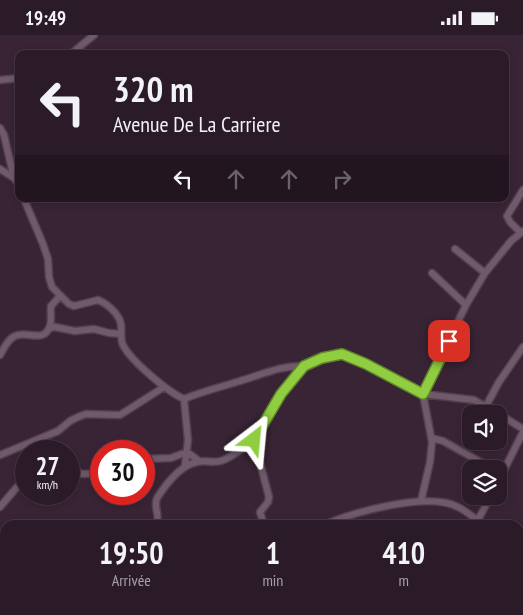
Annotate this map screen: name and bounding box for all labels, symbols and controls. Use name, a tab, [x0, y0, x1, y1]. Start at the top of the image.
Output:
text: 19:49	[25, 6, 66, 30]
text: 320 m	[113, 66, 194, 112]
icon: left	[30, 70, 95, 135]
text: Avenue De La Carriere	[113, 110, 281, 138]
icon: left	[169, 165, 197, 193]
icon: ahead	[222, 165, 250, 193]
icon: ahead	[275, 165, 303, 193]
icon: right	[328, 165, 356, 193]
pin	[428, 320, 470, 362]
icon: arrive	[435, 327, 463, 355]
map controls	[462, 405, 507, 505]
button: sound	[462, 405, 507, 450]
position arrow	[227, 413, 279, 465]
speed limit sign: 30	[90, 440, 155, 505]
text: 27	[36, 450, 59, 482]
button: layers	[462, 460, 507, 505]
text: km/h	[37, 477, 58, 492]
text: 19:50	[99, 533, 164, 572]
text: 1	[266, 533, 280, 572]
text: 410	[382, 533, 425, 572]
text: Arrivée	[112, 570, 151, 590]
text: min	[262, 570, 283, 590]
text: m	[398, 570, 409, 590]

